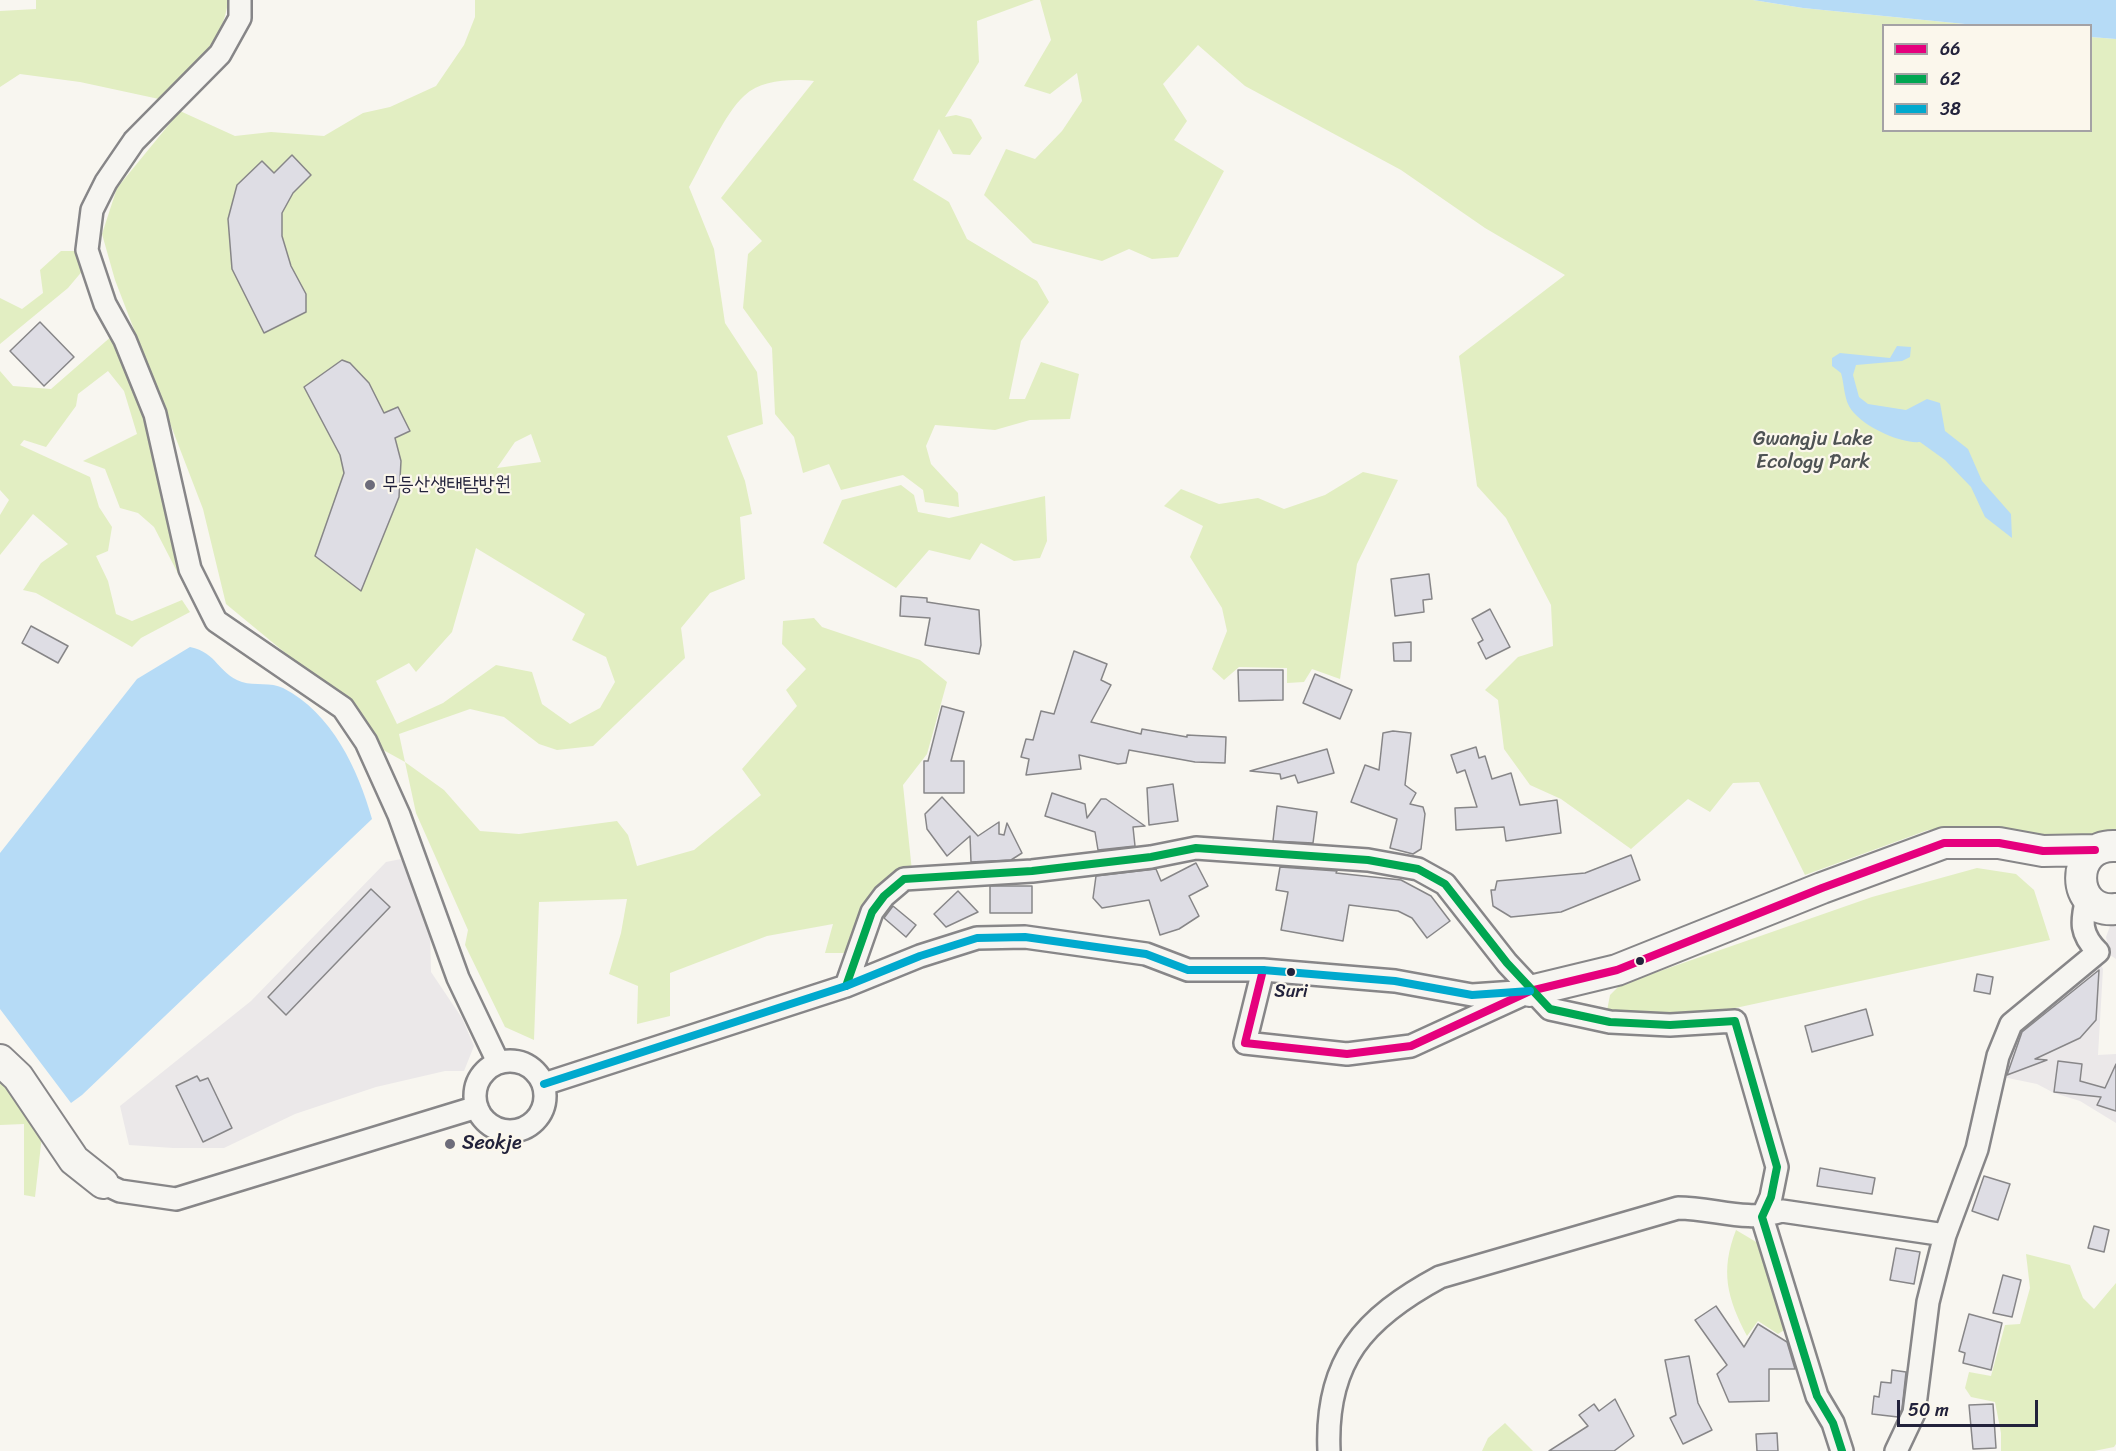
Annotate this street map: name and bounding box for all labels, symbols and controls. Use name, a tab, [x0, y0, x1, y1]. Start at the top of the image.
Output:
legend	[1882, 24, 2092, 132]
text: 66	[1940, 33, 1960, 65]
text: 62	[1940, 63, 1961, 95]
text: 38	[1940, 93, 1961, 125]
park label: Gwangju Lake Ecology Park	[1753, 428, 1873, 475]
place label: 무등산생태탐방원	[382, 473, 511, 497]
marker: 무등산생태탐방원	[363, 478, 377, 492]
unlabelled marker	[1634, 955, 1646, 967]
marker: Suri	[1285, 966, 1297, 978]
place label: Suri	[1274, 981, 1308, 1003]
place label: Seokje	[462, 1132, 522, 1156]
marker: Seokje	[443, 1137, 457, 1151]
scale bar	[1900, 1388, 2041, 1426]
text: 50 m	[1908, 1394, 1949, 1426]

